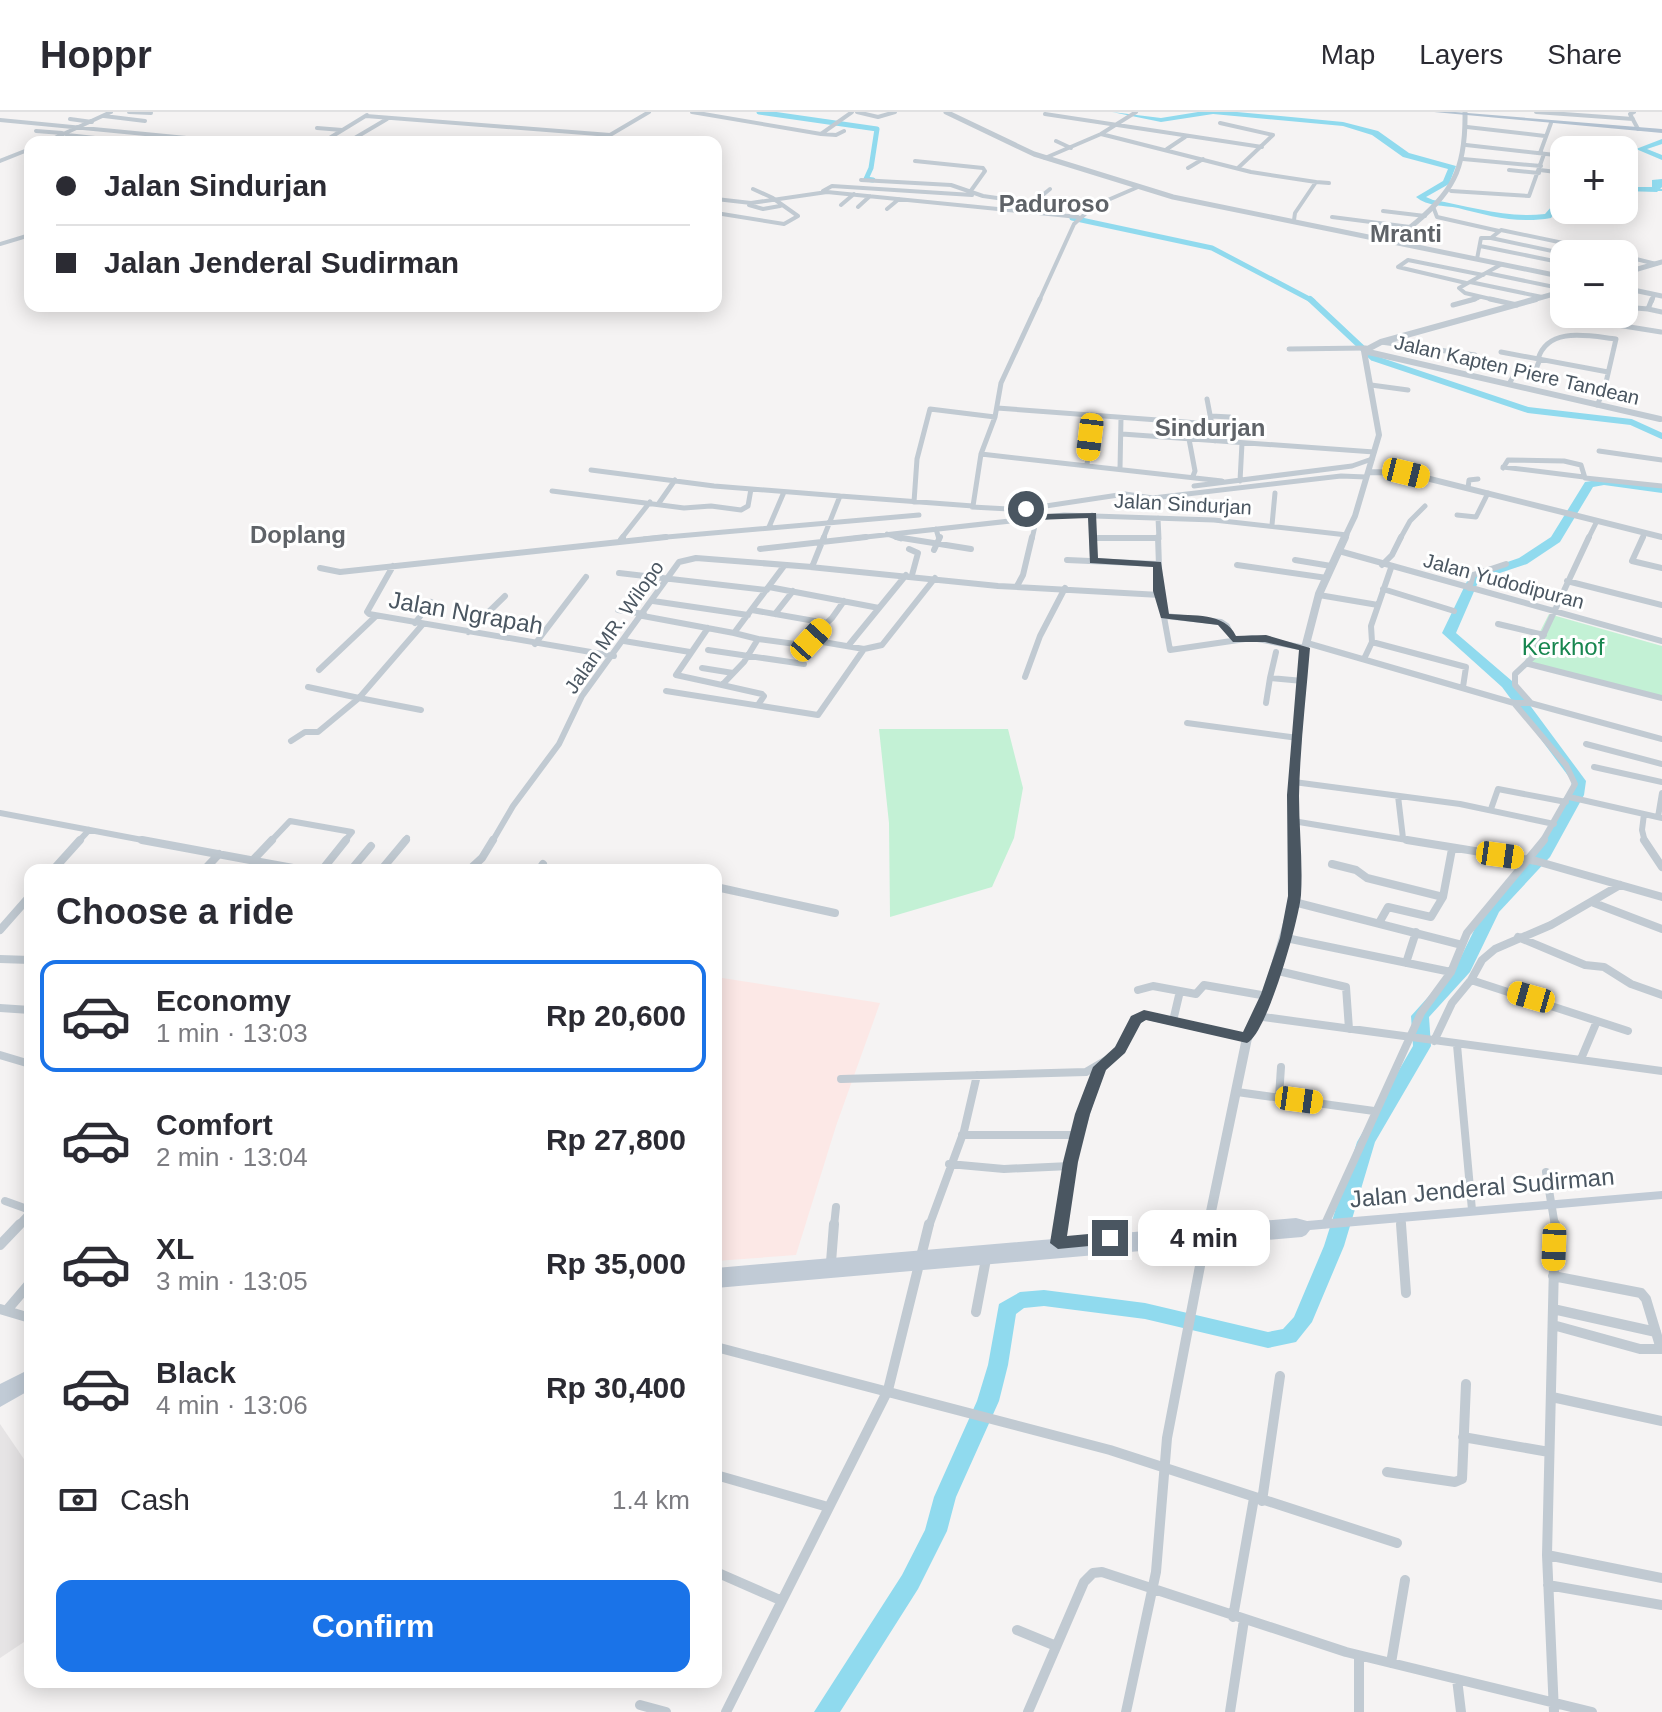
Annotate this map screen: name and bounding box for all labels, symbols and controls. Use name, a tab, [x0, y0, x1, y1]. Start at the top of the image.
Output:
text: Hoppr	[40, 34, 152, 76]
text: Map	[1321, 39, 1375, 70]
text: Layers	[1419, 39, 1503, 70]
text: Share	[1547, 39, 1622, 70]
map controls	[1550, 136, 1638, 328]
button: +	[1550, 136, 1638, 224]
text: Jalan Sindurjan	[104, 169, 327, 202]
district label: Paduroso	[999, 190, 1109, 217]
district label: Mranti	[1370, 220, 1442, 247]
button: −	[1550, 240, 1638, 328]
text: Jalan Jenderal Sudirman	[104, 246, 459, 279]
street label: Jalan Kapten Piere Tandean	[1392, 331, 1642, 409]
car	[1075, 412, 1105, 462]
district label: Sindurjan	[1155, 414, 1265, 441]
car	[1380, 456, 1432, 490]
street label: Jalan Sindurjan	[1114, 489, 1252, 519]
route start	[1008, 491, 1044, 527]
district label: Doplang	[250, 521, 346, 548]
street label: Jalan Yudodipuran	[1421, 549, 1587, 613]
street label: Jalan MR. Wilopo	[560, 557, 668, 697]
street label: Jalan Ngrapah	[387, 586, 545, 639]
car	[786, 614, 836, 666]
park label: Kerkhof	[1522, 633, 1605, 660]
car	[1475, 840, 1525, 870]
text: Choose a ride	[56, 891, 294, 932]
car	[1505, 979, 1557, 1015]
icon: car	[60, 980, 132, 1052]
text: Economy	[156, 984, 291, 1017]
text: Rp 20,600	[546, 999, 686, 1032]
text: 1 min · 13:03	[156, 1018, 308, 1048]
car	[1274, 1085, 1324, 1115]
icon: car	[60, 1104, 132, 1176]
text: Comfort	[156, 1108, 273, 1141]
text: Rp 27,800	[546, 1123, 686, 1156]
text: 2 min · 13:04	[156, 1142, 308, 1172]
street label: Jalan Jenderal Sudirman	[1349, 1162, 1615, 1213]
callout: 4 min	[1138, 1210, 1270, 1266]
route end	[1092, 1220, 1128, 1256]
text: 4 min	[1170, 1223, 1238, 1253]
car	[1541, 1223, 1567, 1271]
icon: car	[60, 1228, 132, 1300]
text: XL	[156, 1232, 194, 1265]
text: Rp 35,000	[546, 1247, 686, 1280]
text: 3 min · 13:05	[156, 1266, 308, 1296]
icon: car	[60, 1352, 132, 1424]
text: Black	[156, 1356, 236, 1389]
text: Rp 30,400	[546, 1371, 686, 1404]
text: 4 min · 13:06	[156, 1390, 308, 1420]
icon: cash	[56, 1478, 100, 1522]
text: Cash	[120, 1483, 190, 1516]
text: 1.4 km	[612, 1485, 690, 1515]
button: Confirm	[56, 1580, 690, 1672]

